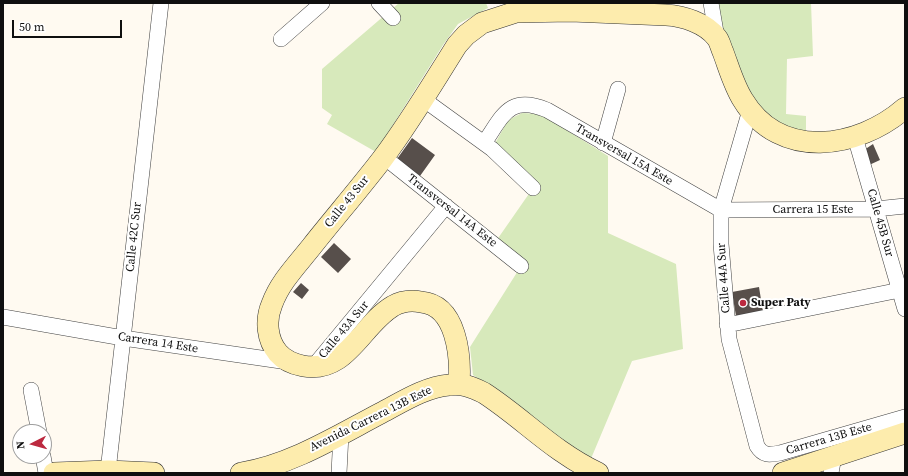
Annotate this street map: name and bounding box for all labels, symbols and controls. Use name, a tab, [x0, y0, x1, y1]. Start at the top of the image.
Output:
scale bar	[14, 12, 124, 38]
text: 50 m	[19, 19, 45, 35]
street label: Transversal 15A Este	[573, 121, 675, 189]
street label: Transversal 14A Este	[404, 171, 500, 251]
street label: Calle 43 Sur	[322, 173, 372, 231]
street label: Calle 45B Sur	[863, 187, 897, 259]
street label: Calle 42C Sur	[123, 201, 145, 273]
street label: Carrera 15 Este	[773, 203, 853, 217]
street label: Calle 44A Sur	[714, 242, 734, 314]
place label: Super Paty	[751, 296, 811, 310]
street label: Calle 43A Sur	[316, 298, 372, 362]
marker: Super Paty	[738, 298, 748, 308]
street label: Carrera 14 Este	[117, 330, 199, 356]
street label: Avenida Carrera 13B Este	[308, 383, 434, 455]
street label: Carrera 13B Este	[785, 420, 873, 458]
north arrow	[12, 424, 52, 464]
text: N	[13, 440, 28, 450]

